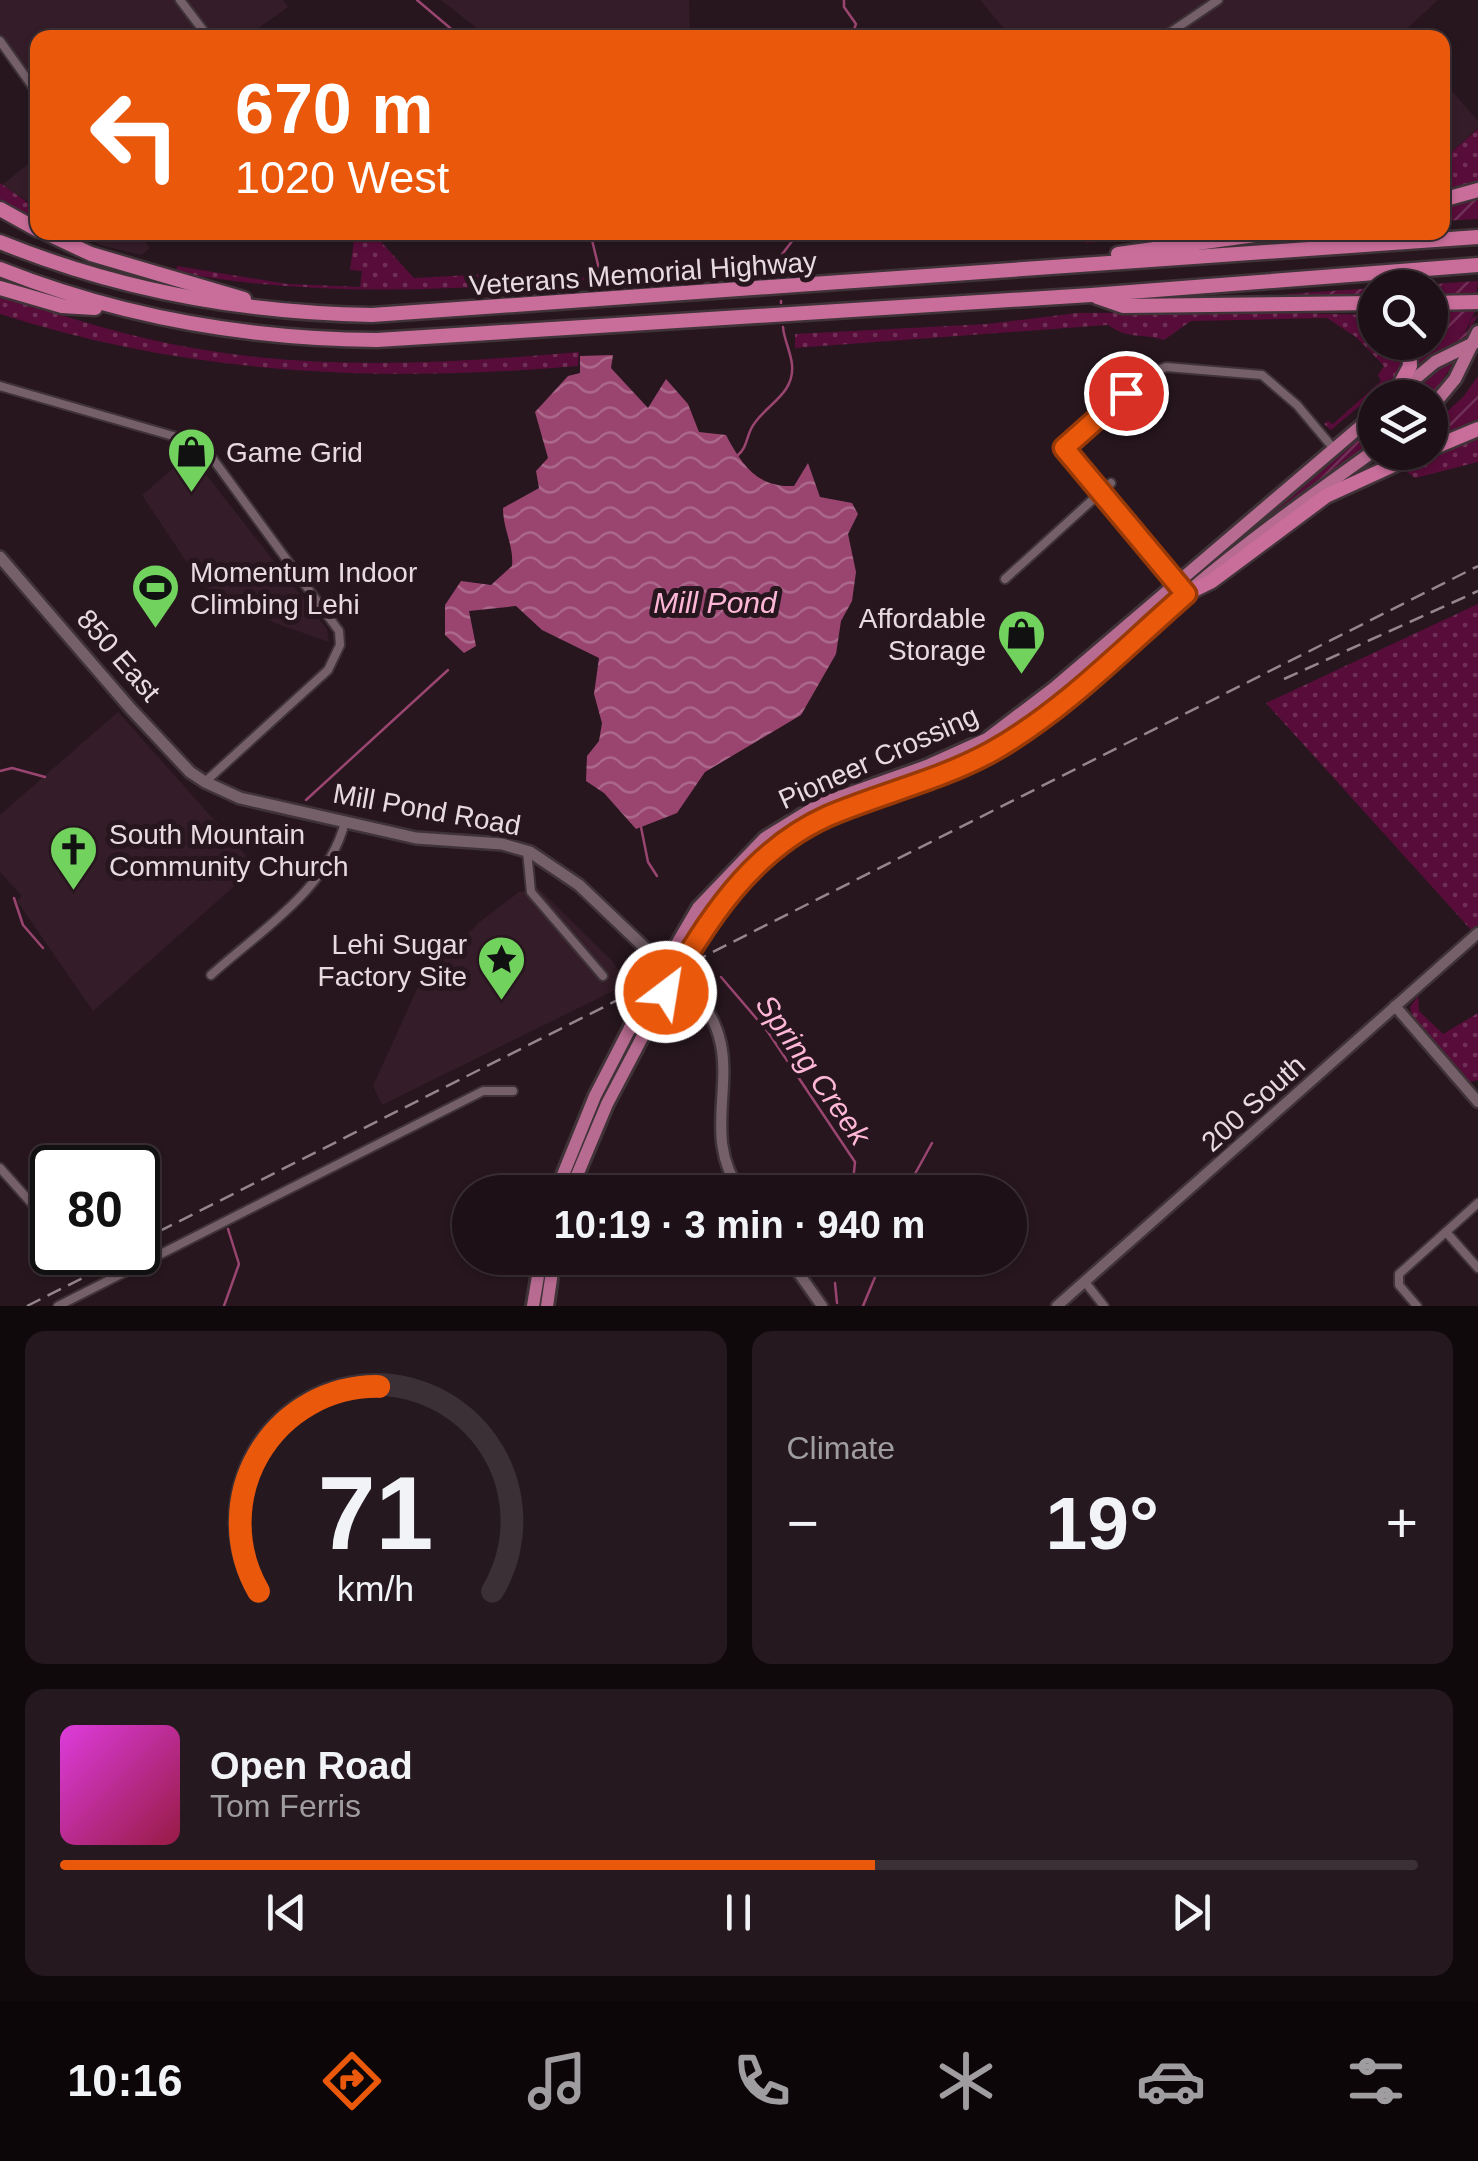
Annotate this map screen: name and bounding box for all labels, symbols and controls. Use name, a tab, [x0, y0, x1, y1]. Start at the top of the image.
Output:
icon: left	[70, 70, 200, 200]
text: 670 m	[235, 70, 433, 148]
text: 1020 West	[235, 152, 449, 203]
street label: Veterans Memorial Highway	[468, 246, 818, 301]
map controls	[1358, 270, 1448, 470]
button: search	[1358, 270, 1448, 360]
pin	[1084, 351, 1169, 436]
icon: arrive	[1099, 366, 1154, 421]
button: layers	[1358, 380, 1448, 470]
shop icon: Game Grid	[165, 426, 217, 494]
place label: Game Grid	[226, 437, 363, 468]
place label: Momentum Indoor Climbing Lehi	[190, 557, 417, 620]
sports icon: Momentum Indoor Climbing Lehi	[129, 562, 181, 630]
water label: Mill Pond	[653, 586, 778, 619]
street label: 850 East	[71, 603, 167, 707]
place label: Affordable Storage	[859, 603, 986, 666]
shop icon: Affordable Storage	[995, 608, 1047, 676]
street label: Pioneer Crossing	[774, 700, 983, 815]
street label: Mill Pond Road	[331, 778, 523, 841]
place label: South Mountain Community Church	[109, 819, 349, 882]
church icon: South Mountain Community Church	[48, 824, 100, 892]
place label: Lehi Sugar Factory Site	[318, 929, 467, 992]
place icon: Lehi Sugar Factory Site	[476, 934, 528, 1002]
position arrow	[614, 940, 718, 1044]
water label: Spring Creek	[750, 989, 878, 1153]
street label: 200 South	[1196, 1049, 1311, 1158]
speed limit sign: 80	[30, 1145, 160, 1275]
text: 10:19 · 3 min · 940 m	[554, 1204, 925, 1246]
text: Climate	[787, 1430, 895, 1466]
text: 71	[318, 1455, 434, 1571]
text: 19°	[1046, 1481, 1159, 1565]
text: −	[787, 1492, 819, 1554]
text: +	[1386, 1492, 1418, 1554]
text: km/h	[337, 1569, 414, 1609]
text: Open Road	[210, 1745, 413, 1787]
text: Tom Ferris	[210, 1788, 361, 1824]
icon: previous	[259, 1885, 314, 1940]
icon: pause	[711, 1885, 766, 1940]
icon: next	[1164, 1885, 1219, 1940]
icon: directions	[317, 2046, 387, 2116]
icon: music	[522, 2046, 592, 2116]
icon: phone	[727, 2046, 797, 2116]
icon: climate	[931, 2046, 1001, 2116]
icon: car	[1136, 2046, 1206, 2116]
icon: filters	[1341, 2046, 1411, 2116]
text: 10:16	[67, 2055, 182, 2106]

